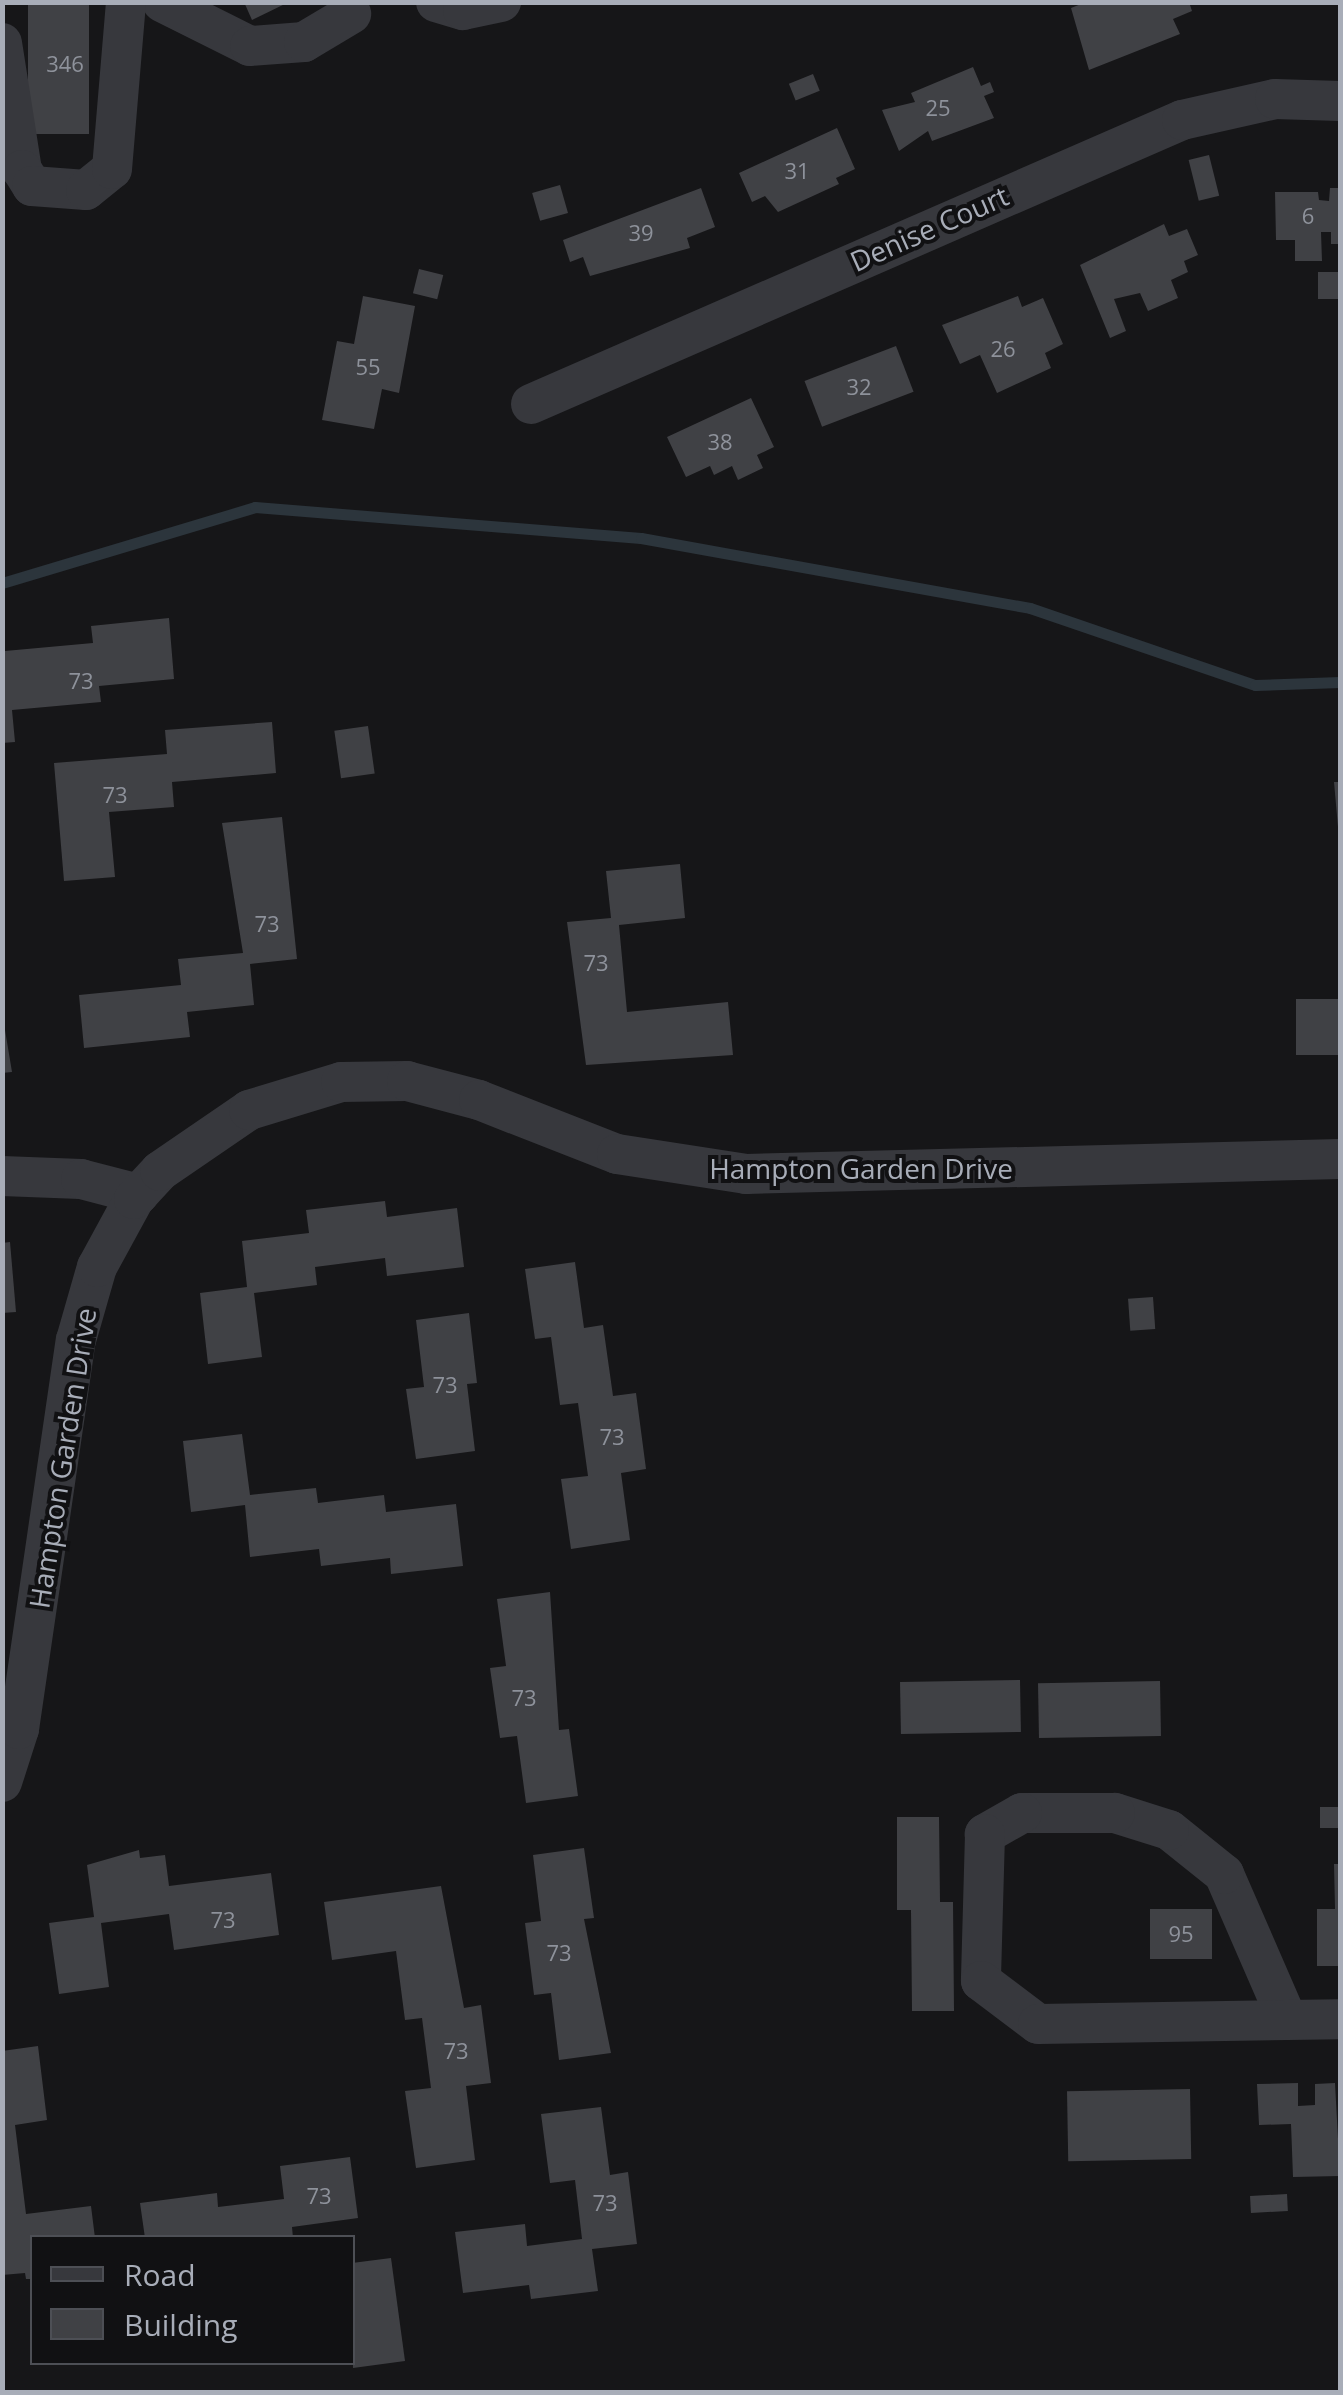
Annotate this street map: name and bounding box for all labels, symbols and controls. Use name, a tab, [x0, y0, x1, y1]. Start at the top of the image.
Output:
house number: 346	[46, 51, 84, 77]
house number: 25	[925, 95, 951, 121]
house number: 31	[784, 158, 810, 184]
street label: Denise Court	[845, 178, 1013, 278]
house number: 6	[1302, 203, 1314, 229]
house number: 39	[628, 220, 654, 246]
house number: 26	[990, 336, 1016, 362]
house number: 55	[355, 354, 381, 380]
house number: 32	[846, 374, 872, 400]
house number: 38	[707, 429, 733, 455]
house number: 73	[68, 668, 94, 694]
house number: 73	[102, 782, 128, 808]
house number: 73	[254, 911, 280, 937]
house number: 73	[583, 950, 609, 976]
street label: Hampton Garden Drive	[709, 1151, 1013, 1185]
street label: Hampton Garden Drive	[22, 1305, 102, 1611]
house number: 73	[432, 1372, 458, 1398]
house number: 73	[599, 1424, 625, 1450]
house number: 73	[511, 1685, 537, 1711]
house number: 73	[210, 1907, 236, 1933]
house number: 95	[1168, 1921, 1194, 1947]
house number: 73	[546, 1940, 572, 1966]
house number: 73	[443, 2038, 469, 2064]
house number: 73	[306, 2183, 332, 2209]
house number: 73	[592, 2190, 618, 2216]
legend	[30, 2235, 355, 2365]
text: Road	[124, 2254, 196, 2295]
text: Building	[124, 2304, 238, 2345]

